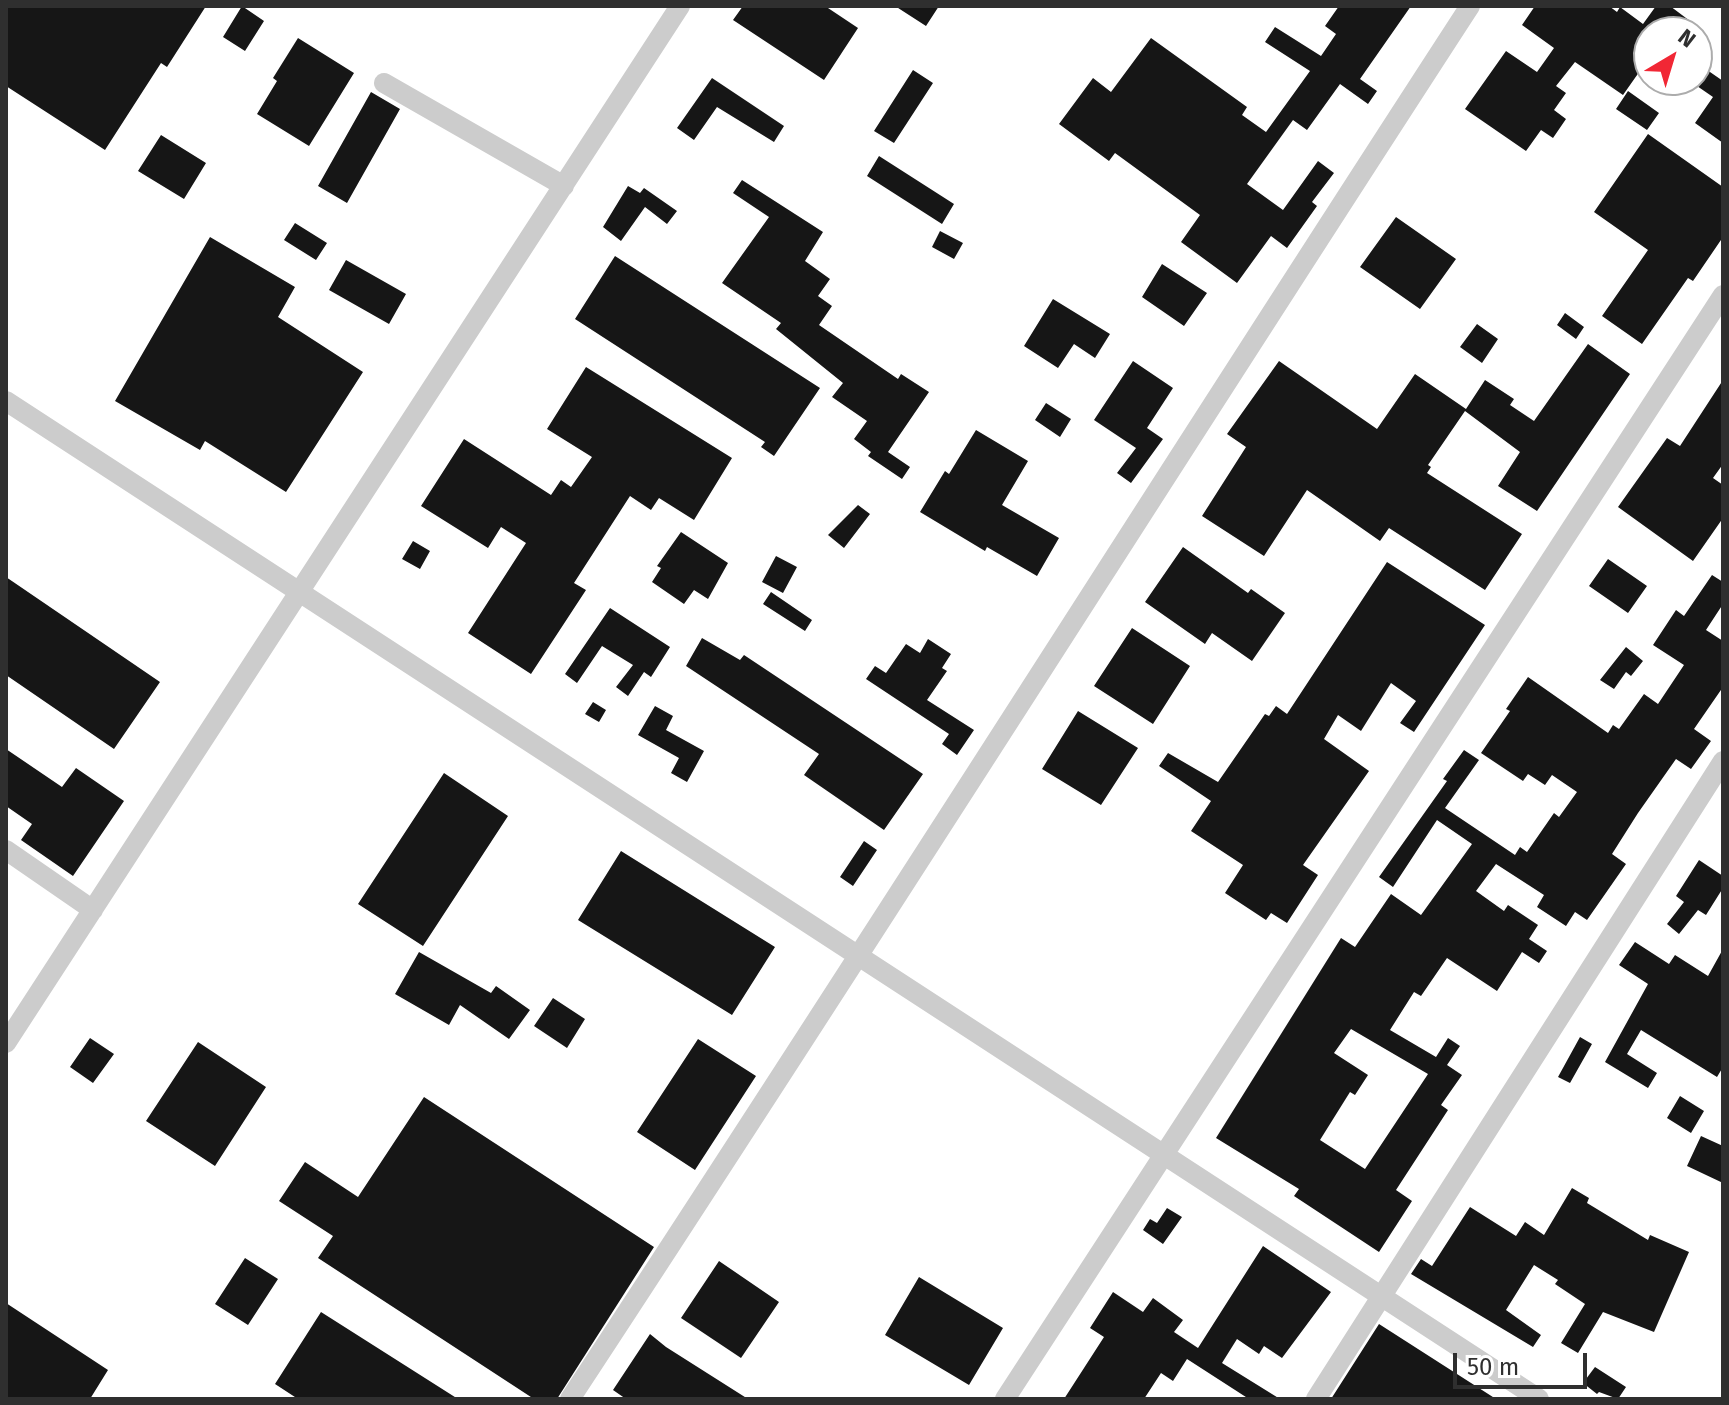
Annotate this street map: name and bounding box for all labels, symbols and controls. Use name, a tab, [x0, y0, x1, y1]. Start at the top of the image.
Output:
north arrow	[1633, 16, 1713, 96]
text: N	[1673, 23, 1701, 53]
scale bar	[1457, 1337, 1591, 1387]
text: 50 m	[1467, 1353, 1519, 1381]

